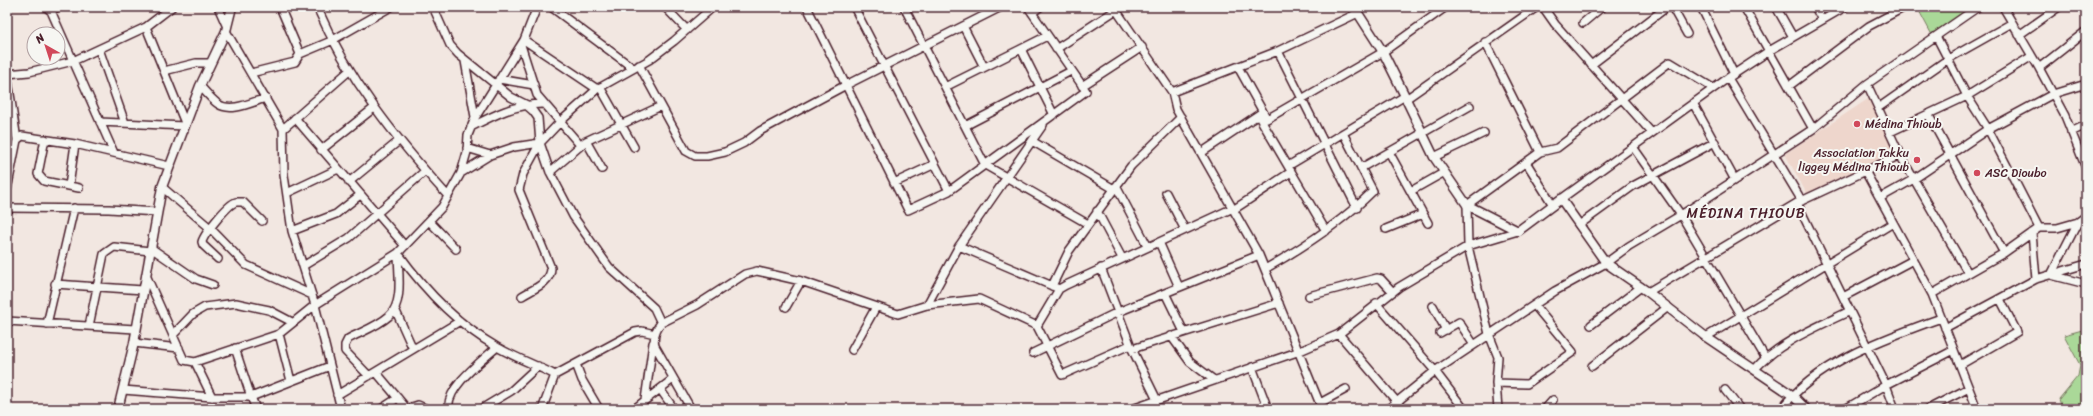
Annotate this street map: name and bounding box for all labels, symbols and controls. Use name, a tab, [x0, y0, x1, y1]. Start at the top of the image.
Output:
north arrow	[26, 26, 66, 66]
text: N	[30, 29, 49, 49]
place label: Médina Thioub	[1865, 113, 1942, 135]
marker: Médina Thioub	[1852, 119, 1862, 129]
place label: Association Takku liggey Médina Thioub	[1798, 142, 1910, 178]
marker: Association Takku liggey Médina Thioub	[1912, 155, 1922, 165]
place label: ASC Dioubo	[1984, 162, 2047, 184]
marker: ASC Dioubo	[1972, 168, 1982, 178]
district label: MÉDINA THIOUB	[1686, 201, 1806, 226]

